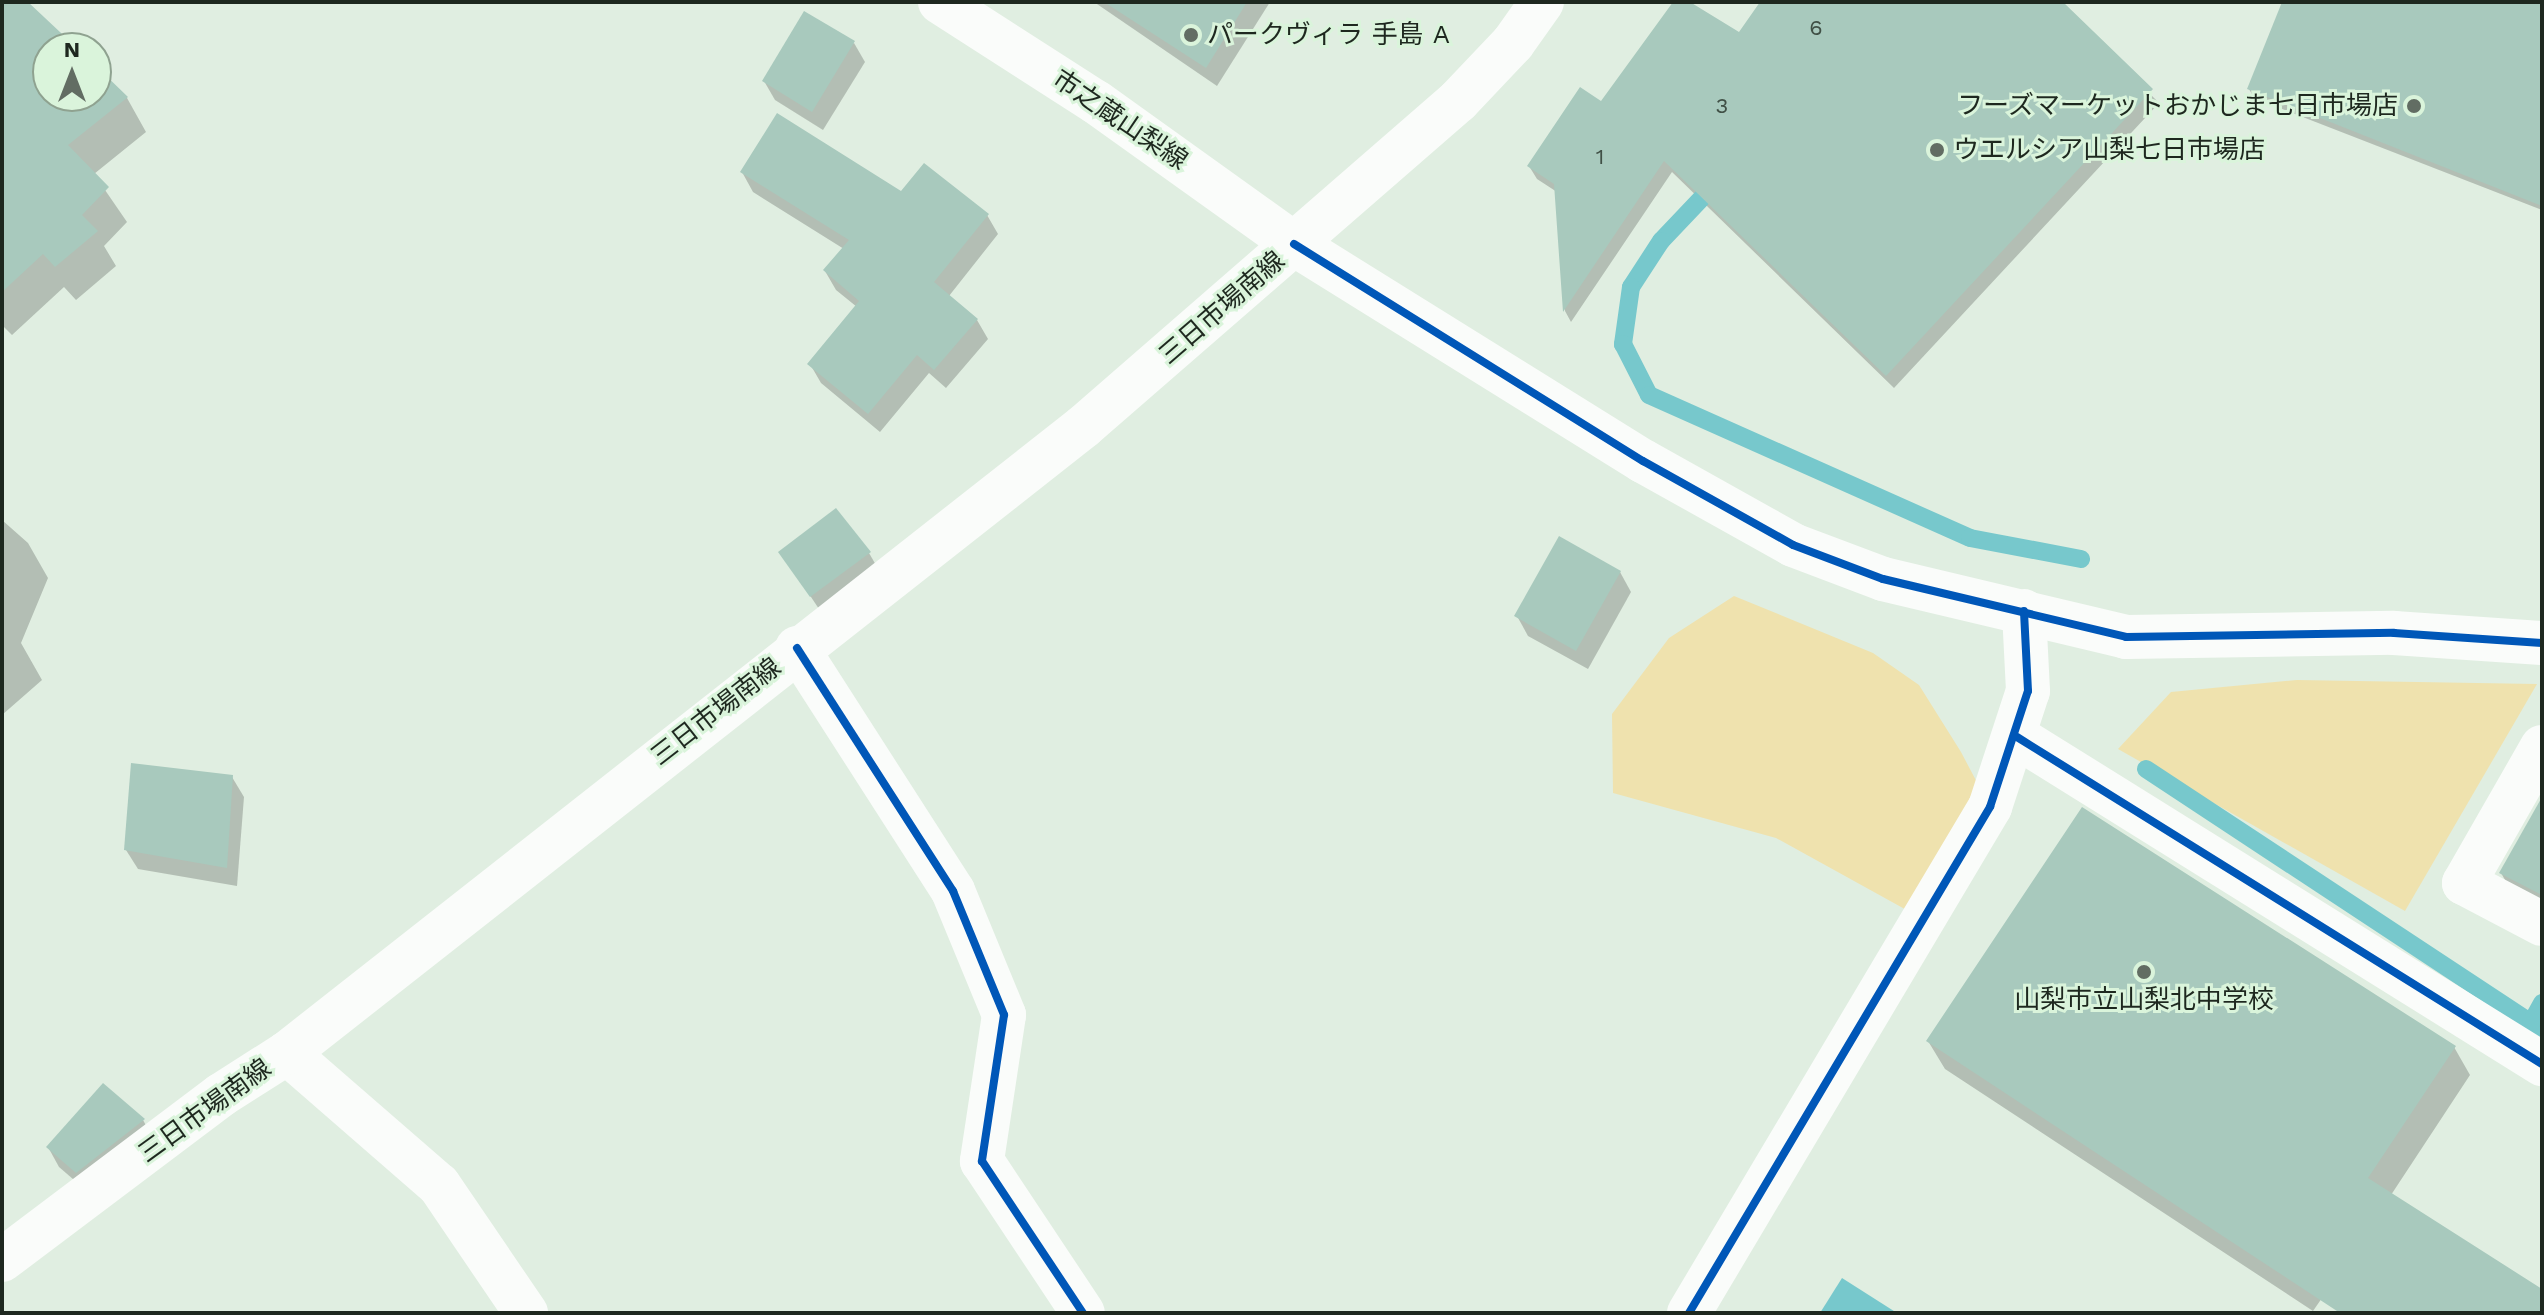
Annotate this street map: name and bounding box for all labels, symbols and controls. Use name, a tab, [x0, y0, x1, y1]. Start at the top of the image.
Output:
house number: 6	[1809, 15, 1823, 41]
place label: パークヴィラ 手島 A	[1207, 19, 1450, 51]
marker: パークヴィラ 手島 A	[1182, 26, 1200, 44]
north arrow	[32, 32, 112, 112]
text: N	[64, 37, 80, 62]
street label: 市之蔵山梨線	[1047, 63, 1193, 177]
place label: フーズマーケットおかじま七日市場店	[1956, 90, 2398, 122]
house number: 3	[1716, 93, 1728, 119]
marker: フーズマーケットおかじま七日市場店	[2405, 97, 2423, 115]
place label: ウエルシア山梨七日市場店	[1953, 134, 2265, 166]
marker: ウエルシア山梨七日市場店	[1928, 141, 1946, 159]
house number: 1	[1596, 144, 1604, 170]
street label: 三日市場南線	[1153, 245, 1291, 371]
street label: 三日市場南線	[645, 652, 787, 772]
marker: 山梨市立山梨北中学校	[2135, 963, 2153, 981]
place label: 山梨市立山梨北中学校	[2014, 984, 2274, 1016]
street label: 三日市場南線	[133, 1053, 277, 1169]

